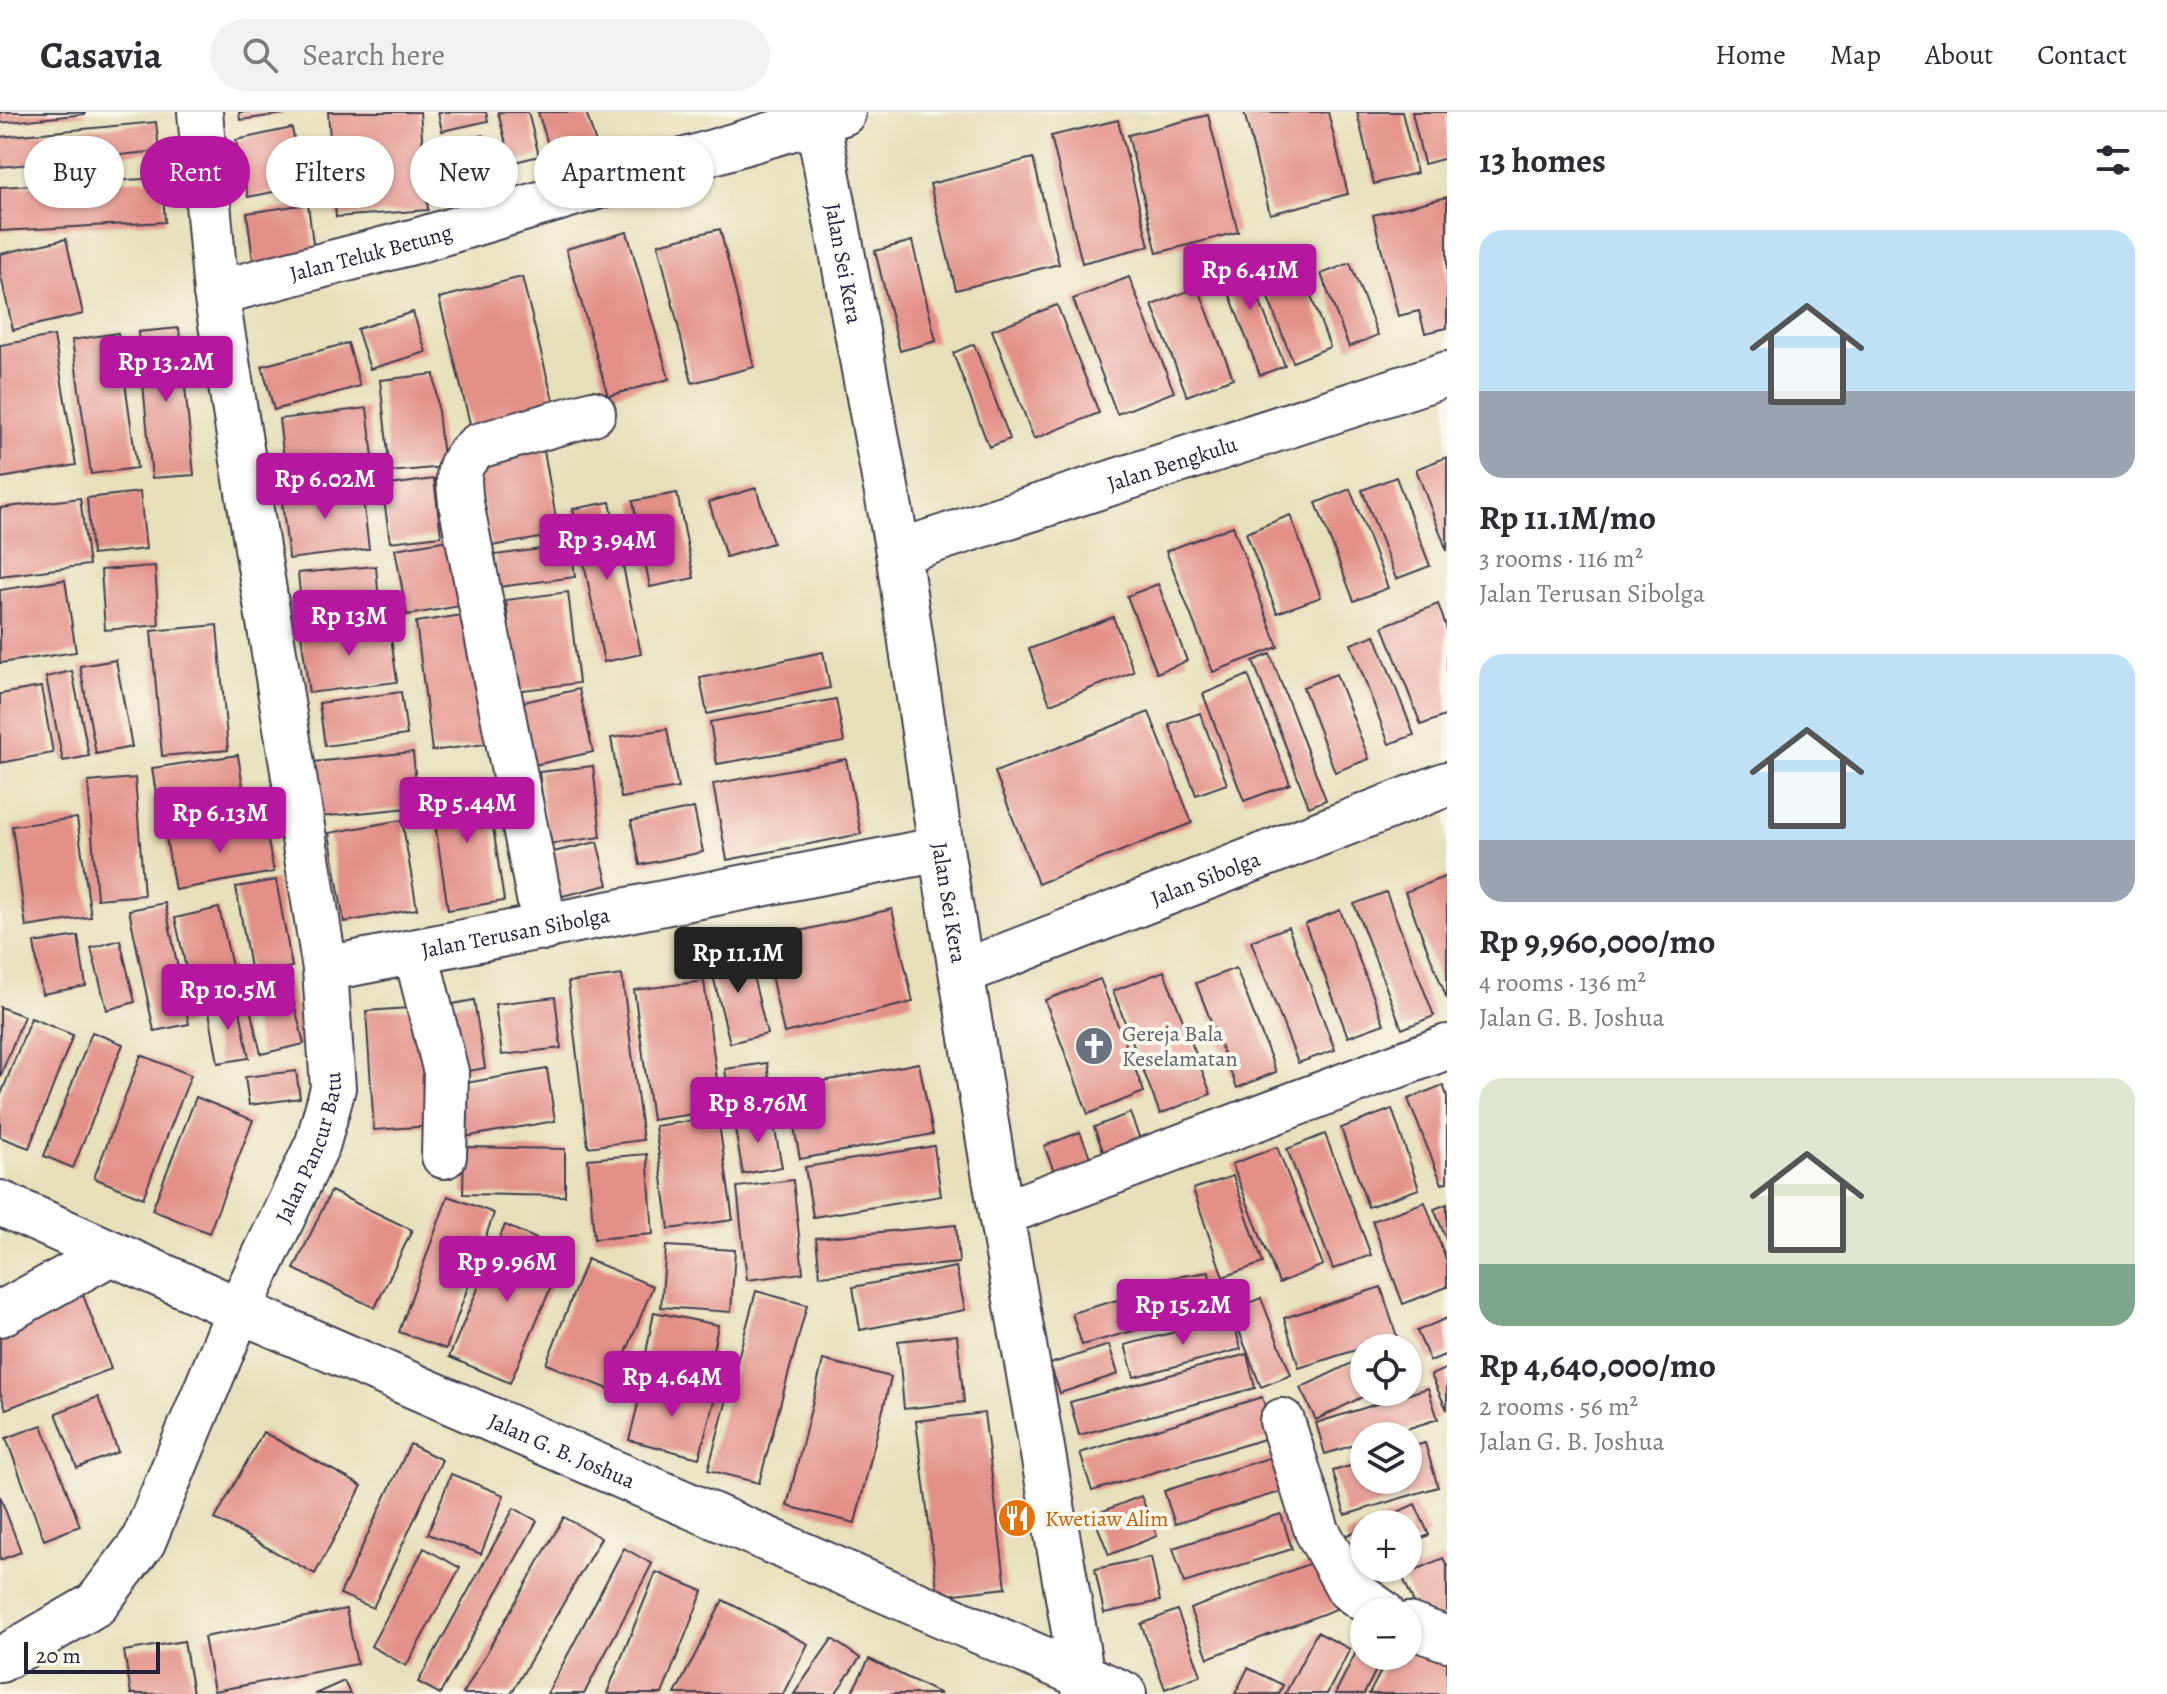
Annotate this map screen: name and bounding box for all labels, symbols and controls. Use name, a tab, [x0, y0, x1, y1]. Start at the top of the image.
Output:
search box	[210, 19, 770, 91]
text: Casavia	[40, 29, 162, 81]
icon: search	[238, 33, 282, 77]
text: Search here	[302, 35, 445, 75]
text: Home	[1715, 36, 1786, 74]
text: Map	[1830, 36, 1881, 74]
text: About	[1925, 36, 1993, 74]
text: Contact	[2037, 36, 2127, 74]
chip: Buy	[24, 136, 124, 208]
chip: Rent	[140, 136, 250, 208]
chip: Filters	[266, 136, 394, 208]
chip: New	[410, 136, 518, 208]
chip: Apartment	[534, 136, 714, 208]
text: 13 homes	[1479, 137, 1606, 184]
icon: filters	[2091, 138, 2135, 182]
street label: Jalan Sei Kera	[817, 201, 869, 327]
street label: Jalan Teluk Betung	[286, 217, 456, 289]
pin: Rp 6.41M	[1167, 244, 1333, 312]
text: Rp 6.41M	[1201, 252, 1299, 287]
icon: home	[1735, 282, 1879, 426]
pin: Rp 13.2M	[83, 336, 249, 404]
text: Rp 13.2M	[118, 344, 214, 379]
street label: Jalan Bengkulu	[1103, 429, 1241, 499]
pin: Rp 6.02M	[242, 453, 408, 521]
text: Rp 6.02M	[274, 461, 376, 496]
text: Rp 11.1M/mo	[1479, 494, 1656, 541]
pin: Rp 3.94M	[524, 514, 690, 582]
text: Rp 3.94M	[557, 522, 657, 557]
text: 3 rooms · 116 m²	[1479, 541, 1643, 576]
text: Jalan Terusan Sibolga	[1479, 576, 1705, 611]
pin: Rp 13M	[284, 590, 414, 658]
text: Rp 13M	[311, 598, 388, 633]
icon: home	[1735, 706, 1879, 850]
pin: Rp 5.44M	[384, 777, 550, 845]
text: Rp 5.44M	[417, 785, 517, 820]
pin: Rp 6.13M	[137, 787, 303, 855]
text: Rp 6.13M	[172, 795, 268, 830]
street label: Jalan Sei Kera	[924, 840, 974, 966]
street label: Jalan Sibolga	[1147, 844, 1265, 914]
street label: Jalan Terusan Sibolga	[419, 900, 613, 966]
text: Rp 9,960,000/mo	[1479, 918, 1716, 965]
pin: Rp 11.1M	[655, 927, 821, 995]
text: Rp 11.1M	[692, 935, 784, 970]
pin: Rp 10.5M	[145, 964, 311, 1032]
text: 4 rooms · 136 m²	[1479, 965, 1646, 1000]
text: Rp 10.5M	[179, 972, 277, 1007]
text: Jalan G. B. Joshua	[1479, 1000, 1665, 1035]
place label: Gereja Bala Keselamatan	[1122, 1019, 1237, 1074]
church icon: Gereja Bala Keselamatan	[1073, 1025, 1115, 1067]
street label: Jalan Pancur Batu	[268, 1071, 349, 1228]
pin: Rp 8.76M	[675, 1077, 841, 1145]
text: Rp 8.76M	[708, 1085, 808, 1120]
icon: home	[1735, 1130, 1879, 1274]
pin: Rp 9.96M	[424, 1236, 590, 1304]
text: Rp 9.96M	[457, 1244, 557, 1279]
pin: Rp 15.2M	[1100, 1279, 1266, 1347]
text: Rp 15.2M	[1135, 1287, 1231, 1322]
map controls	[1350, 1334, 1422, 1670]
button: locate	[1350, 1334, 1422, 1406]
text: Rp 4,640,000/mo	[1479, 1342, 1716, 1389]
pin: Rp 4.64M	[589, 1351, 755, 1419]
text: Rp 4.64M	[622, 1359, 722, 1394]
text: 2 rooms · 56 m²	[1479, 1389, 1638, 1424]
street label: Jalan G. B. Joshua	[484, 1406, 640, 1496]
button: layers	[1350, 1422, 1422, 1494]
text: Jalan G. B. Joshua	[1479, 1424, 1665, 1459]
restaurant icon: Kwetiaw Alim	[996, 1497, 1038, 1539]
place label: Kwetiaw Alim	[1045, 1504, 1169, 1534]
button: +	[1350, 1510, 1422, 1582]
button: −	[1350, 1598, 1422, 1670]
scale bar	[24, 1638, 160, 1674]
text: 20 m	[36, 1641, 81, 1671]

